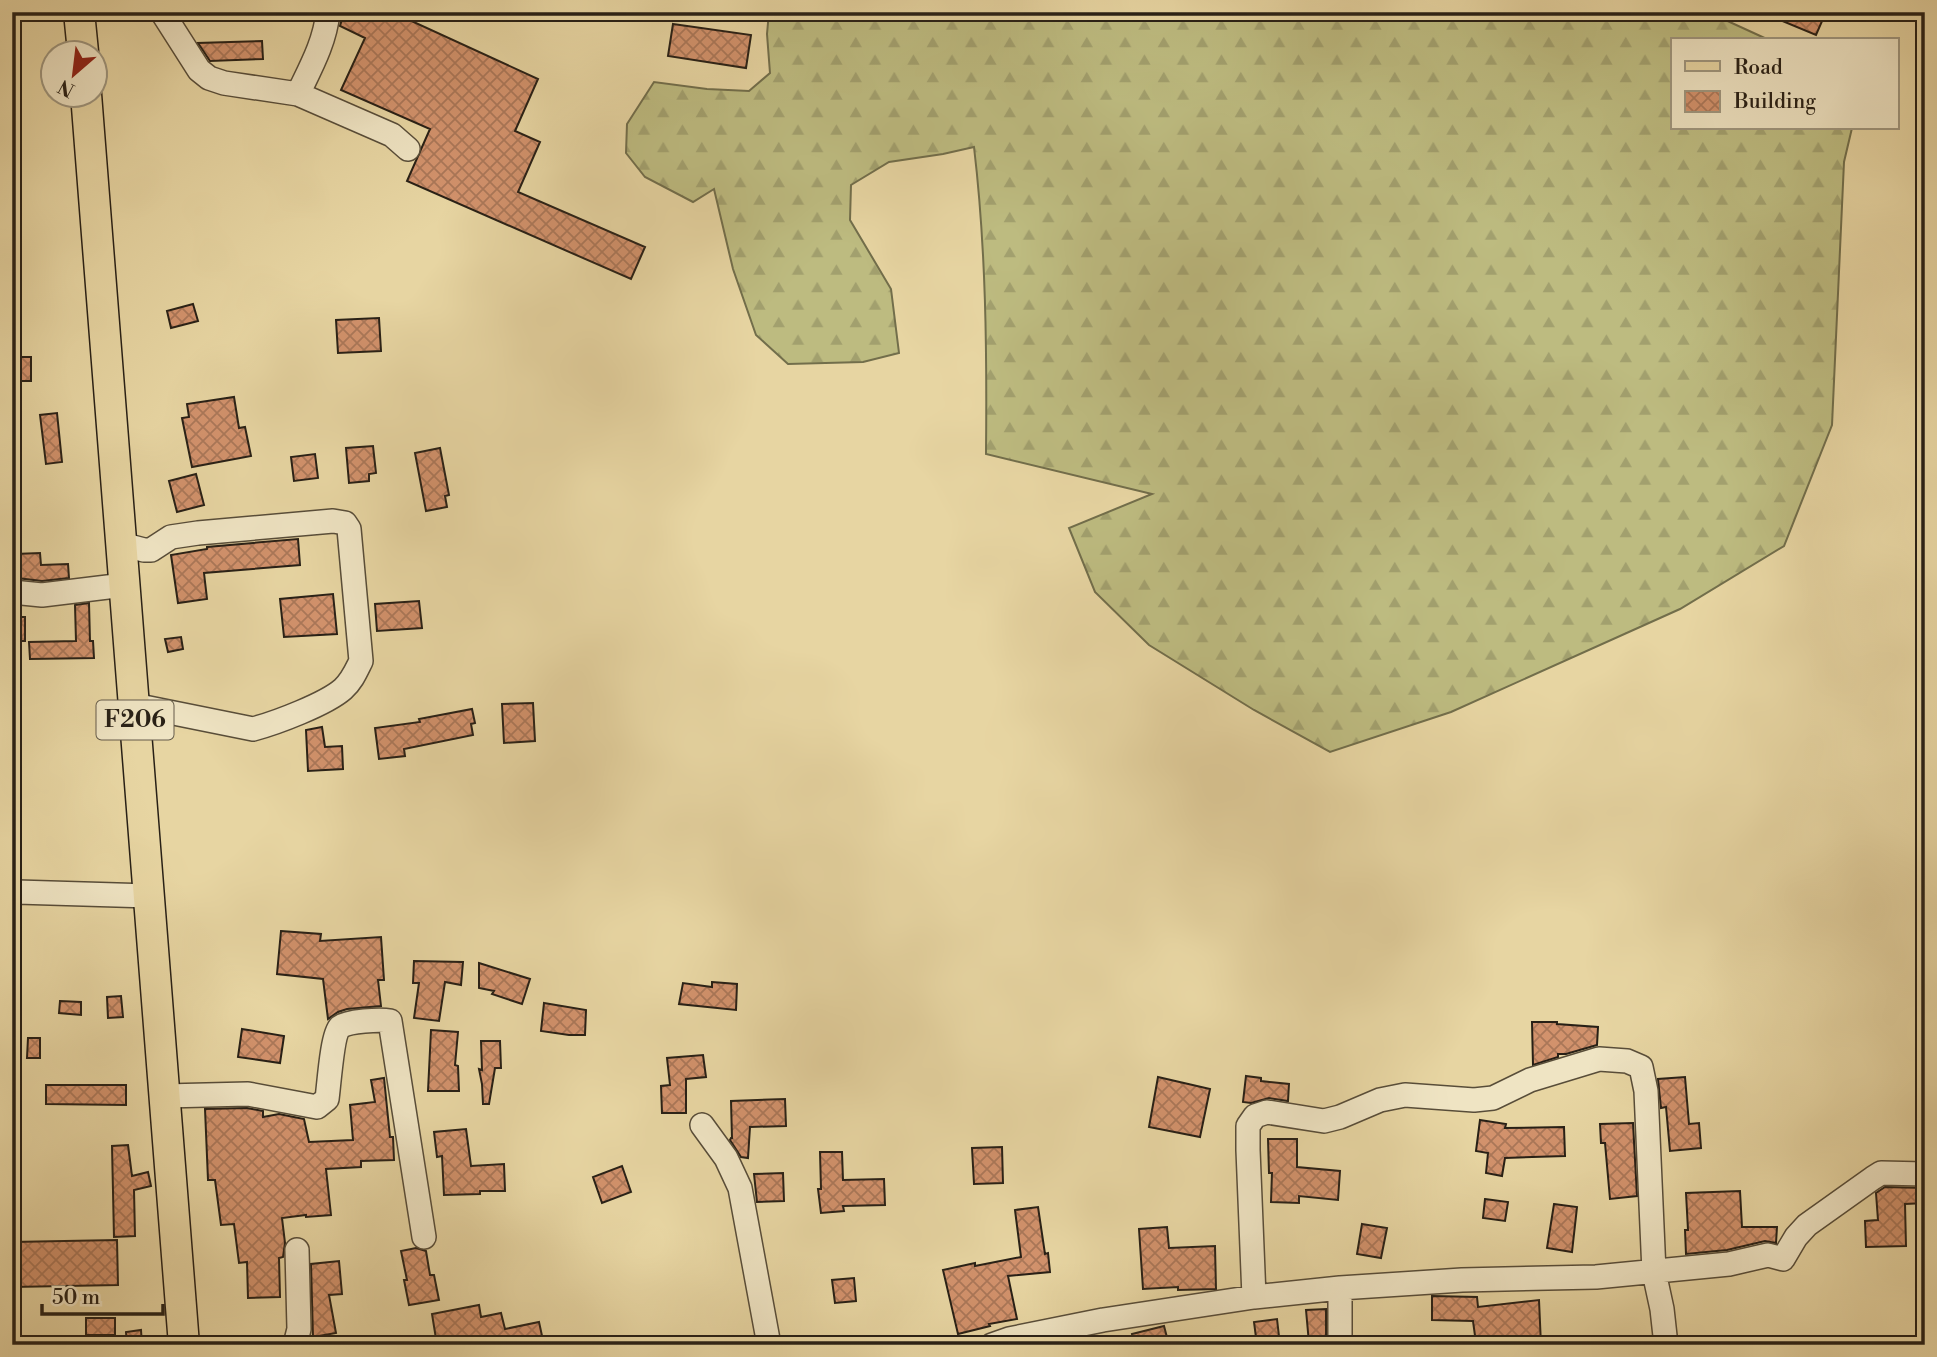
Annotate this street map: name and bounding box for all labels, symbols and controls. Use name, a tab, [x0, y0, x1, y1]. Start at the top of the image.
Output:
north arrow	[38, 38, 108, 108]
legend	[1671, 38, 1898, 130]
text: Road	[1734, 55, 1783, 81]
text: N	[54, 74, 79, 102]
text: Building	[1733, 89, 1816, 115]
road number: F206	[96, 700, 174, 740]
scale bar	[42, 1273, 163, 1317]
text: 50 m	[52, 1285, 100, 1311]

